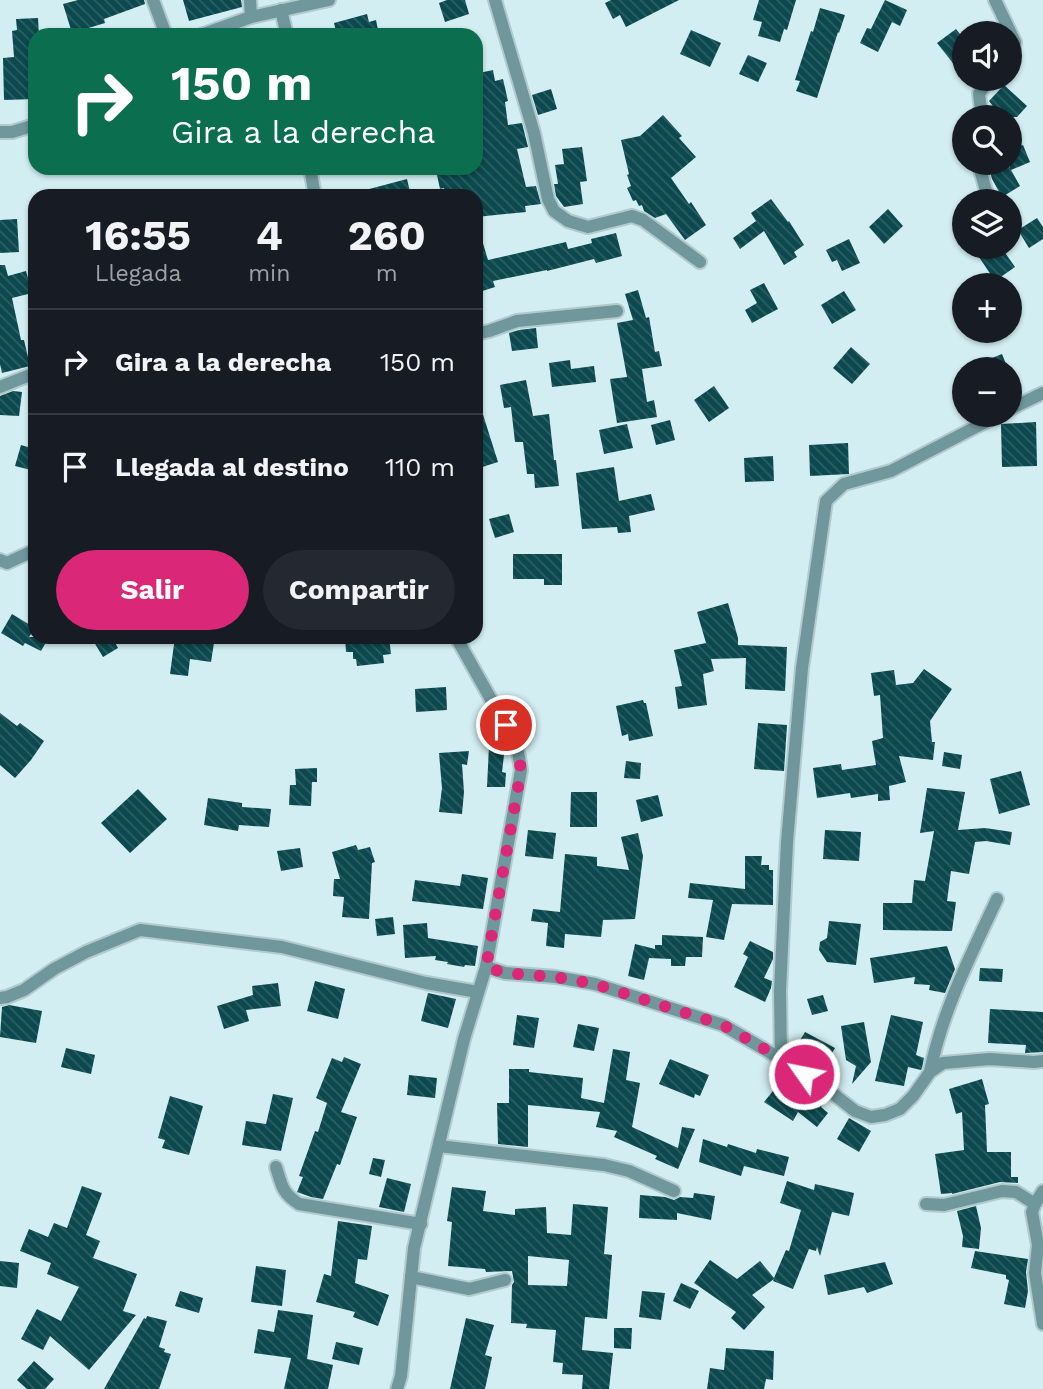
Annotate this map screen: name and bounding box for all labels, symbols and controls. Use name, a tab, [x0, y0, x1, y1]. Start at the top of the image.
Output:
map controls	[952, 21, 1022, 427]
button: sound	[952, 21, 1022, 91]
text: 150 m	[171, 54, 312, 112]
icon: right	[56, 56, 147, 147]
button: search	[952, 105, 1022, 175]
text: Gira a la derecha	[171, 113, 435, 151]
button: layers	[952, 189, 1022, 259]
text: 16:55	[85, 211, 191, 260]
text: 4	[256, 211, 283, 260]
text: 260	[348, 211, 426, 260]
text: Llegada	[95, 260, 181, 287]
text: min	[248, 260, 290, 287]
text: m	[376, 260, 398, 287]
button: +	[952, 273, 1022, 343]
icon: right	[56, 343, 94, 381]
text: Gira a la derecha	[115, 347, 331, 377]
text: 150 m	[380, 347, 455, 377]
button: −	[952, 357, 1022, 427]
icon: arrive	[56, 448, 94, 486]
text: Llegada al destino	[115, 452, 349, 482]
text: 110 m	[385, 452, 455, 482]
button: Salir	[56, 550, 249, 630]
button: Compartir	[263, 550, 455, 630]
pin	[476, 695, 536, 755]
icon: arrive	[487, 706, 525, 744]
position arrow	[767, 1037, 841, 1111]

